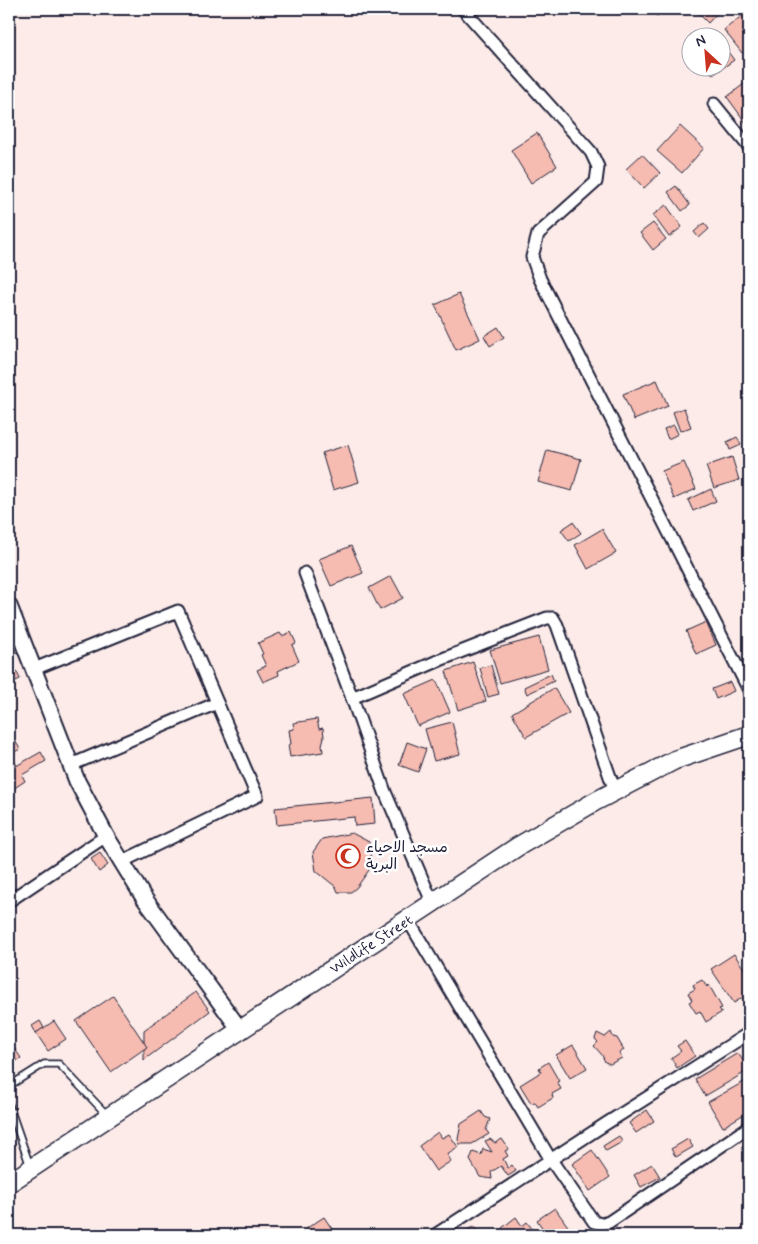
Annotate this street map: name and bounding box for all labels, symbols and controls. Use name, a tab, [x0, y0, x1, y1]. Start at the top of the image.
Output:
north arrow	[680, 28, 730, 78]
text: N	[693, 31, 709, 51]
place label: مسجد الاحياء البرية	[366, 838, 448, 875]
mosque icon: مسجد الاحياء البرية	[335, 843, 361, 869]
street label: Wildlife Street	[326, 910, 417, 979]

